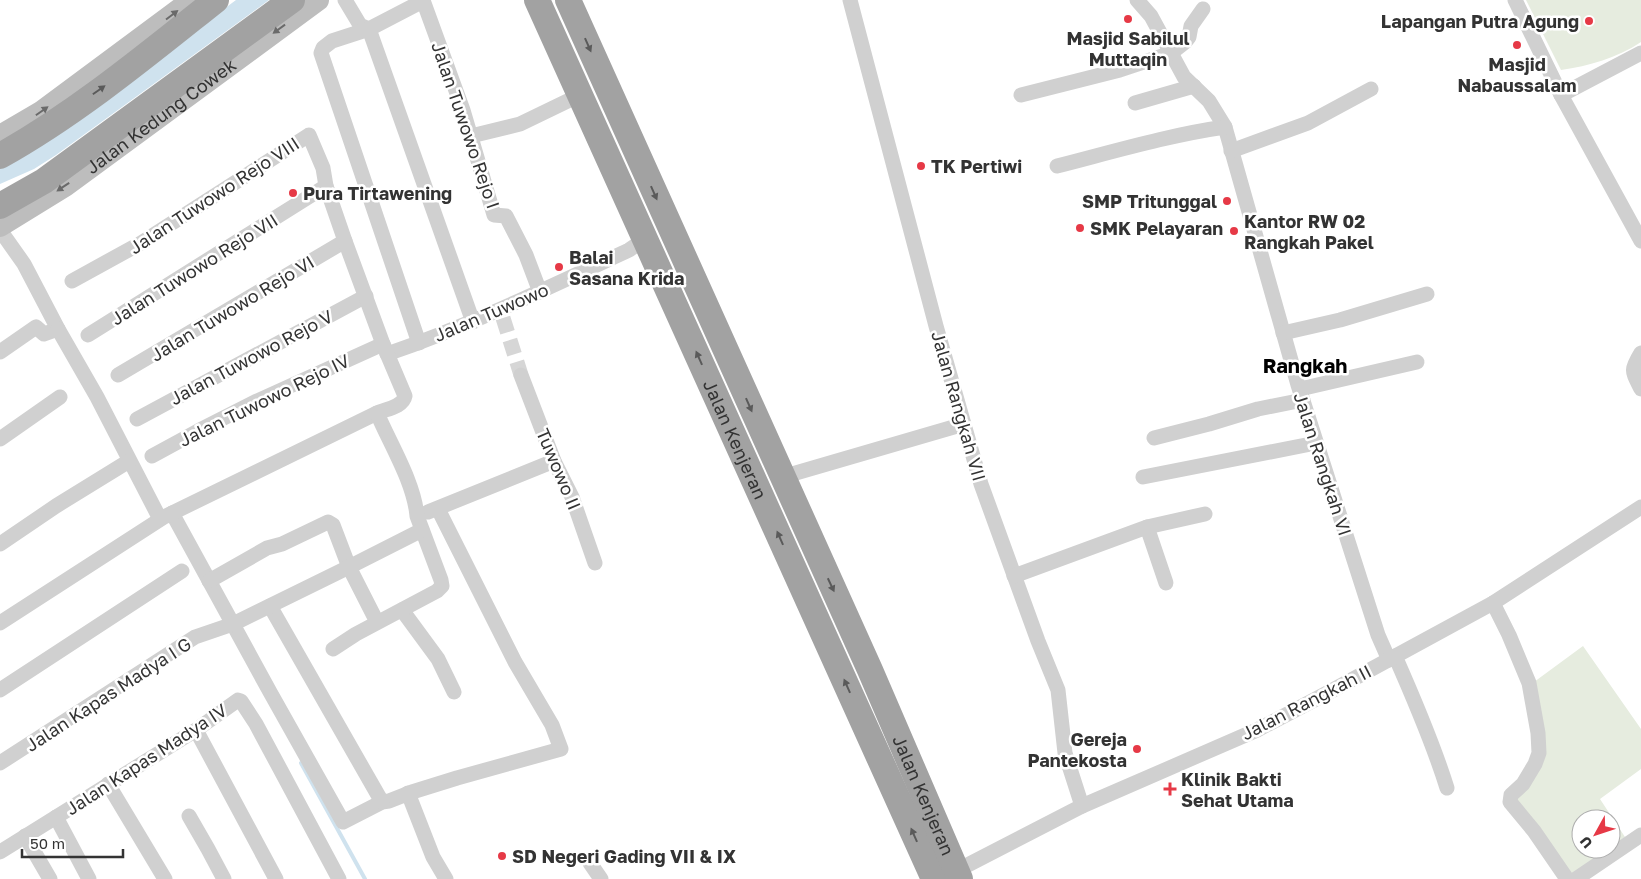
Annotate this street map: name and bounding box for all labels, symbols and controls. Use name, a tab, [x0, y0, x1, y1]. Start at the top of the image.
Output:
one-way arrow	[165, 9, 178, 20]
place label: Lapangan Putra Agung	[1381, 10, 1579, 32]
marker: Masjid Sabilul Muttaqin	[1122, 13, 1134, 25]
marker: Lapangan Putra Agung	[1583, 15, 1595, 27]
one-way arrow	[272, 24, 286, 34]
place label: Masjid Sabilul Muttaqin	[1066, 27, 1190, 70]
one-way arrow	[584, 38, 592, 52]
street label: Jalan Tuwowo Rejo I	[427, 39, 505, 211]
marker: Masjid Nabaussalam	[1511, 39, 1523, 51]
street label: Jalan Kedung Cowek	[81, 53, 240, 178]
place label: Masjid Nabaussalam	[1457, 53, 1577, 96]
one-way arrow	[92, 85, 106, 95]
one-way arrow	[35, 106, 48, 116]
street label: Jalan Tuwowo Rejo VIII	[125, 132, 303, 258]
place label: TK Pertiwi	[931, 155, 1022, 177]
marker: TK Pertiwi	[915, 160, 927, 172]
one-way arrow	[56, 182, 70, 192]
place label: Pura Tirtawening	[303, 182, 452, 204]
one-way arrow	[650, 186, 658, 200]
marker: Pura Tirtawening	[287, 187, 299, 199]
place label: SMP Tritunggal	[1082, 190, 1217, 212]
marker: SMP Tritunggal	[1221, 195, 1233, 207]
street label: Jalan Tuwowo Rejo VII	[107, 209, 281, 329]
place label: Kantor RW 02 Rangkah Pakel	[1244, 210, 1374, 253]
place label: SMK Pelayaran	[1090, 217, 1223, 239]
marker: SMK Pelayaran	[1074, 222, 1086, 234]
marker: Kantor RW 02 Rangkah Pakel	[1228, 225, 1240, 237]
place label: Balai Sasana Krida	[569, 246, 684, 289]
marker: Balai Sasana Krida	[553, 261, 565, 273]
street label: Jalan Tuwowo	[430, 278, 552, 346]
street label: Jalan Tuwowo Rejo VI	[166, 305, 336, 409]
street label: Jalan Tuwowo Rejo V	[166, 305, 336, 409]
street label: Jalan Rangkah VII	[927, 328, 991, 484]
street label: Jalan Tuwowo Rejo IV	[175, 349, 353, 451]
one-way arrow	[695, 351, 703, 365]
district label: Rangkah	[1263, 353, 1347, 377]
street label: Jalan Kenjeran	[699, 376, 772, 502]
street label: Jalan Rangkah VI	[1289, 390, 1357, 538]
one-way arrow	[746, 398, 754, 412]
street label: Tuwowo II	[532, 425, 586, 513]
one-way arrow	[776, 531, 784, 545]
one-way arrow	[827, 578, 835, 592]
street label: Jalan Kapas Madya I G	[21, 632, 195, 756]
street label: Jalan Rangkah II	[1237, 660, 1375, 744]
one-way arrow	[843, 679, 851, 693]
street label: Jalan Kapas Madya IV	[61, 699, 231, 819]
place label: Gereja Pantekosta	[1028, 728, 1127, 771]
street label: Jalan Kenjeran	[888, 732, 959, 858]
marker: Gereja Pantekosta	[1131, 743, 1143, 755]
place label: Klinik Bakti Sehat Utama	[1181, 768, 1294, 811]
marker: Klinik Bakti Sehat Utama	[1163, 782, 1177, 796]
north arrow	[1571, 809, 1621, 859]
scale bar	[22, 826, 124, 858]
one-way arrow	[910, 828, 918, 842]
text: U	[1576, 833, 1595, 852]
text: 50 m	[30, 834, 65, 852]
place label: SD Negeri Gading VII & IX	[512, 845, 736, 867]
marker: SD Negeri Gading VII & IX	[496, 850, 508, 862]

